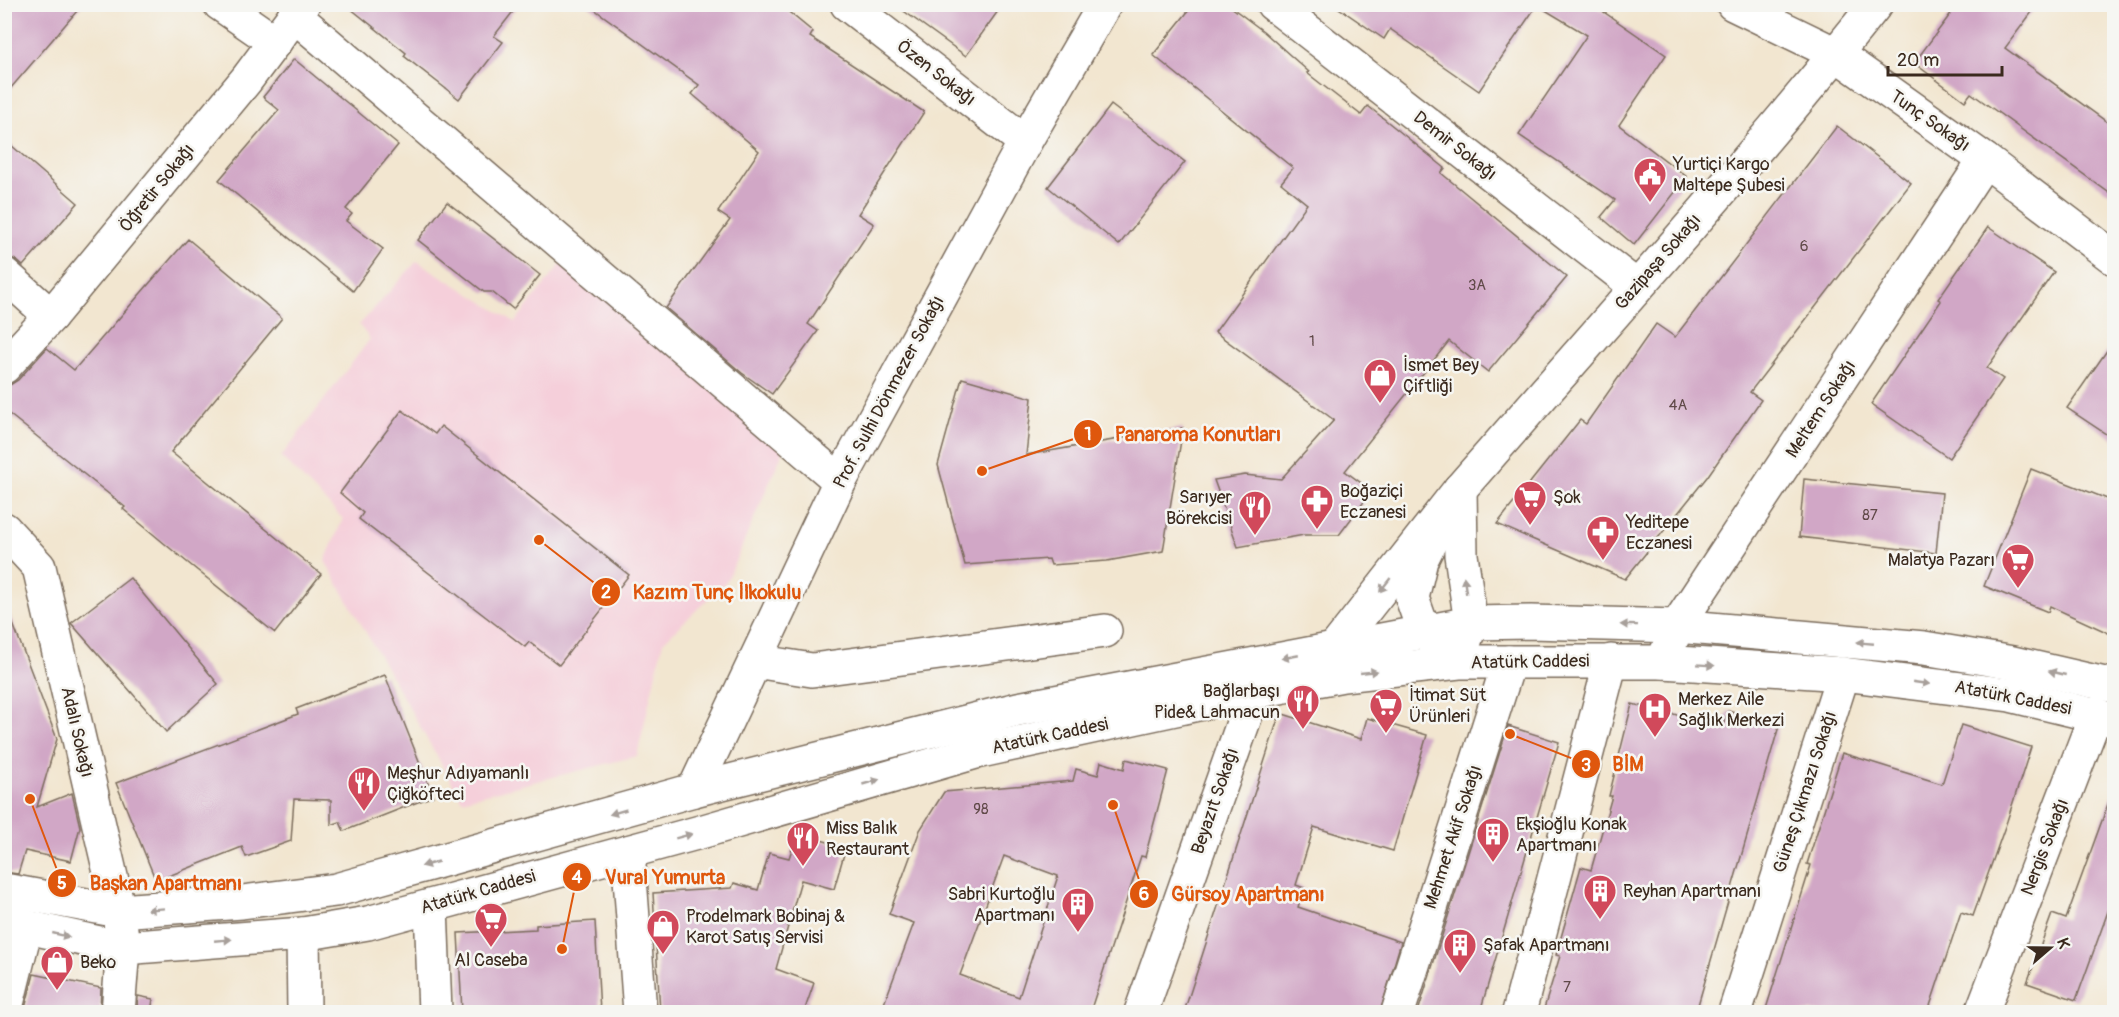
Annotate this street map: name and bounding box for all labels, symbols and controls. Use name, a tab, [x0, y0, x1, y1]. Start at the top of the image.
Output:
street label: Özen Sokağı	[892, 35, 980, 111]
scale bar	[1888, 39, 2002, 77]
text: 20 m	[1897, 49, 1939, 72]
street label: Tunç Sokağı	[1886, 85, 1974, 157]
street label: Demir Sokağı	[1409, 106, 1501, 186]
street label: Öğretir Sokağı	[114, 139, 200, 237]
place label: Yurtiçi Kargo Maltepe Şubesi	[1672, 153, 1785, 197]
public building icon: Yurtiçi Kargo Maltepe Şubesi	[1632, 156, 1668, 203]
street label: Gazipaşa Sokağı	[1610, 209, 1706, 315]
house number: 6	[1800, 237, 1808, 256]
house number: 3A	[1468, 276, 1486, 295]
street label: Prof. Sulhi Dönmezer Sokağı	[828, 292, 950, 492]
house number: 1	[1309, 332, 1315, 351]
place label: İsmet Bey Çiftliği	[1403, 354, 1479, 398]
street label: Meltem Sokağı	[1781, 356, 1861, 462]
shop icon: İsmet Bey Çiftliği	[1362, 357, 1398, 404]
house number: 4A	[1669, 396, 1687, 415]
callout: Panaroma Konutları	[1073, 415, 1293, 453]
text: Panaroma Konutları	[1115, 422, 1281, 447]
text: 1	[1084, 423, 1092, 446]
supermarket icon: Şok	[1512, 479, 1548, 526]
place label: Boğaziçi Eczanesi	[1340, 480, 1406, 524]
pharmacy icon: Boğaziçi Eczanesi	[1299, 483, 1335, 530]
place label: Sarıyer Börekcisi	[1166, 486, 1233, 530]
place label: Şok	[1553, 486, 1581, 509]
restaurant icon: Sarıyer Börekcisi	[1237, 489, 1273, 536]
house number: 87	[1862, 506, 1878, 525]
place label: Yeditepe Eczanesi	[1625, 511, 1692, 555]
pharmacy icon: Yeditepe Eczanesi	[1585, 514, 1621, 561]
supermarket icon: Malatya Pazarı	[2000, 542, 2036, 589]
place label: Malatya Pazarı	[1888, 549, 1995, 572]
callout: Kazım Tunç İlkokulu	[591, 573, 814, 611]
one-way arrow	[1461, 575, 1470, 594]
one-way arrow	[1379, 576, 1391, 592]
text: Kazım Tunç İlkokulu	[633, 580, 801, 605]
text: 2	[601, 581, 611, 604]
one-way arrow	[1619, 620, 1638, 629]
one-way arrow	[1856, 638, 1875, 648]
street label: Atatürk Caddesi	[1471, 649, 1589, 675]
one-way arrow	[1280, 653, 1299, 662]
one-way arrow	[1697, 660, 1716, 669]
one-way arrow	[1360, 667, 1379, 677]
one-way arrow	[2048, 668, 2067, 677]
street label: Atatürk Caddesi	[1953, 675, 2073, 721]
one-way arrow	[1912, 678, 1931, 687]
place label: Bağlarbaşı Pide& Lahmacun	[1154, 680, 1280, 724]
restaurant icon: Bağlarbaşı Pide& Lahmacun	[1285, 683, 1321, 730]
street label: Adalı Sokağı	[55, 684, 99, 780]
place label: İtimat Süt Ürünleri	[1409, 684, 1487, 728]
supermarket icon: İtimat Süt Ürünleri	[1368, 687, 1404, 734]
place label: Merkez Aile Sağlık Merkezi	[1678, 688, 1784, 732]
hospital icon: Merkez Aile Sağlık Merkezi	[1637, 691, 1673, 738]
street label: Güneş Çıkmazı Sokağı	[1768, 708, 1842, 876]
street label: Atatürk Caddesi	[990, 712, 1110, 760]
street label: Beyazıt Sokağı	[1186, 745, 1244, 857]
callout: BİM	[1571, 745, 1656, 783]
text: BİM	[1612, 752, 1644, 777]
text: 3	[1581, 754, 1591, 777]
place label: Meşhur Adıyamanlı Çiğköfteci	[387, 762, 529, 806]
street label: Mehmet Akif Sokağı	[1419, 762, 1487, 912]
restaurant icon: Meşhur Adıyamanlı Çiğköfteci	[346, 765, 382, 812]
one-way arrow	[863, 777, 881, 786]
street label: Nergis Sokağı	[2016, 795, 2074, 899]
house number: 98	[973, 800, 989, 819]
one-way arrow	[609, 807, 627, 817]
place label: Ekşioğlu Konak Apartmanı	[1516, 813, 1627, 857]
building icon: Ekşioğlu Konak Apartmanı	[1475, 816, 1511, 863]
place label: Miss Balık Restaurant	[826, 817, 910, 861]
restaurant icon: Miss Balık Restaurant	[785, 820, 821, 867]
one-way arrow	[675, 831, 693, 840]
callout: Vural Yumurta	[562, 858, 737, 896]
one-way arrow	[421, 860, 439, 869]
callout: Başkan Apartmanı	[47, 864, 254, 902]
street label: Atatürk Caddesi	[418, 865, 538, 919]
text: Vural Yumurta	[605, 865, 725, 890]
text: 4	[572, 866, 583, 889]
text: Başkan Apartmanı	[90, 871, 242, 896]
text: 5	[57, 872, 67, 895]
building icon: Reyhan Apartmanı	[1582, 873, 1618, 920]
callout: Gürsoy Apartmanı	[1129, 875, 1336, 913]
place label: Reyhan Apartmanı	[1623, 880, 1761, 903]
text: Gürsoy Apartmanı	[1171, 882, 1325, 907]
place label: Sabri Kurtoğlu Apartmanı	[948, 883, 1055, 927]
text: 6	[1139, 883, 1149, 906]
building icon: Sabri Kurtoğlu Apartmanı	[1060, 886, 1096, 933]
supermarket icon: Al Caseba	[473, 901, 509, 948]
one-way arrow	[146, 904, 165, 913]
place label: Prodelmark Bobinaj & Karot Satış Servisi	[686, 905, 845, 949]
shop icon: Prodelmark Bobinaj & Karot Satış Servisi	[645, 908, 681, 955]
north arrow	[2020, 918, 2080, 978]
building icon: Şafak Apartmanı	[1442, 927, 1478, 974]
one-way arrow	[52, 931, 71, 940]
place label: Şafak Apartmanı	[1483, 934, 1610, 957]
one-way arrow	[214, 935, 233, 945]
text: K	[2052, 935, 2074, 951]
shop icon: Beko	[39, 944, 75, 991]
place label: Al Caseba	[454, 949, 528, 972]
place label: Beko	[80, 951, 117, 974]
house number: 7	[1563, 978, 1571, 997]

